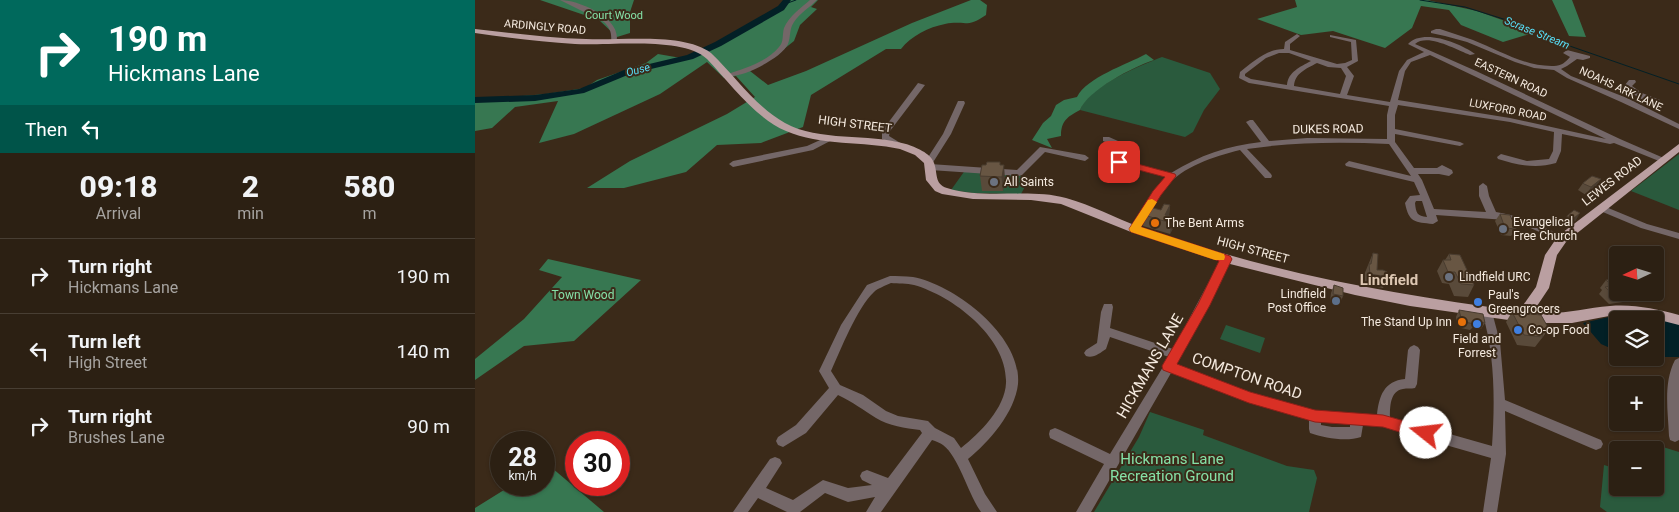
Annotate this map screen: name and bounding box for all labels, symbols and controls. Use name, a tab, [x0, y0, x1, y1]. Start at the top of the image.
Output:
park label: Court Wood	[585, 9, 643, 22]
water label: Scrase Stream	[1503, 14, 1571, 52]
street label: ARDINGLY ROAD	[504, 17, 586, 37]
text: 190 m	[108, 19, 207, 60]
icon: right	[25, 20, 90, 85]
street label: EASTERN ROAD	[1473, 55, 1549, 101]
water label: Ouse	[625, 60, 652, 79]
text: Hickmans Lane	[108, 61, 260, 86]
street label: NOAHS ARK LANE	[1577, 64, 1665, 114]
street label: LUXFORD ROAD	[1468, 96, 1548, 124]
street label: HIGH STREET	[817, 113, 893, 135]
icon: left	[77, 115, 105, 143]
text: Then	[25, 118, 67, 141]
street label: DUKES ROAD	[1292, 121, 1364, 137]
pin	[1098, 141, 1140, 183]
icon: arrive	[1105, 148, 1133, 176]
street label: LEWES ROAD	[1579, 153, 1645, 209]
text: 09:18	[80, 169, 158, 204]
text: 2	[242, 169, 259, 204]
text: 580	[343, 169, 395, 204]
place label: All Saints	[1004, 175, 1054, 189]
marker: All Saints	[988, 176, 1000, 188]
text: Arrival	[96, 204, 141, 223]
text: min	[237, 204, 264, 223]
text: m	[362, 204, 376, 223]
place label: Evangelical Free Church	[1513, 215, 1577, 243]
place label: The Bent Arms	[1165, 216, 1244, 230]
marker: The Bent Arms	[1149, 217, 1161, 229]
marker: Evangelical Free Church	[1497, 223, 1509, 235]
street label: HIGH STREET	[1215, 234, 1291, 266]
north arrow	[1609, 246, 1664, 301]
map controls	[1609, 246, 1664, 496]
text: Turn right	[68, 255, 152, 278]
icon: right	[25, 262, 53, 290]
text: 190 m	[397, 265, 450, 288]
place label: Lindfield URC	[1459, 270, 1531, 284]
district label: Lindfield	[1360, 271, 1418, 289]
marker: Lindfield URC	[1443, 271, 1455, 283]
text: Hickmans Lane	[68, 278, 178, 297]
place label: Lindfield Post Office	[1267, 287, 1326, 315]
park label: Town Wood	[552, 288, 614, 302]
place label: Paul's Greengrocers	[1488, 288, 1560, 316]
marker: Lindfield Post Office	[1330, 295, 1342, 307]
marker: Paul's Greengrocers	[1472, 296, 1484, 308]
street label: HICKMANS LANE	[1113, 310, 1187, 421]
button: layers	[1609, 311, 1664, 366]
place label: The Stand Up Inn	[1361, 315, 1452, 329]
marker: The Stand Up Inn	[1456, 316, 1468, 328]
marker: Field and Forrest	[1471, 318, 1483, 330]
place label: Co-op Food	[1528, 323, 1590, 337]
marker: Co-op Food	[1512, 324, 1524, 336]
text: Turn left	[68, 330, 141, 353]
place label: Field and Forrest	[1453, 332, 1501, 360]
icon: left	[25, 337, 53, 365]
text: 140 m	[397, 340, 450, 363]
street label: COMPTON ROAD	[1190, 349, 1304, 403]
text: High Street	[68, 353, 147, 372]
button: +	[1609, 376, 1664, 431]
text: Turn right	[68, 405, 152, 428]
position arrow	[1399, 406, 1451, 458]
icon: right	[25, 412, 53, 440]
text: 90 m	[407, 415, 450, 438]
text: Brushes Lane	[68, 428, 165, 447]
speed limit sign: 30	[565, 431, 630, 496]
button: −	[1609, 441, 1664, 496]
text: 28	[508, 443, 537, 472]
park label: Hickmans Lane Recreation Ground	[1110, 450, 1234, 485]
text: km/h	[508, 469, 537, 483]

